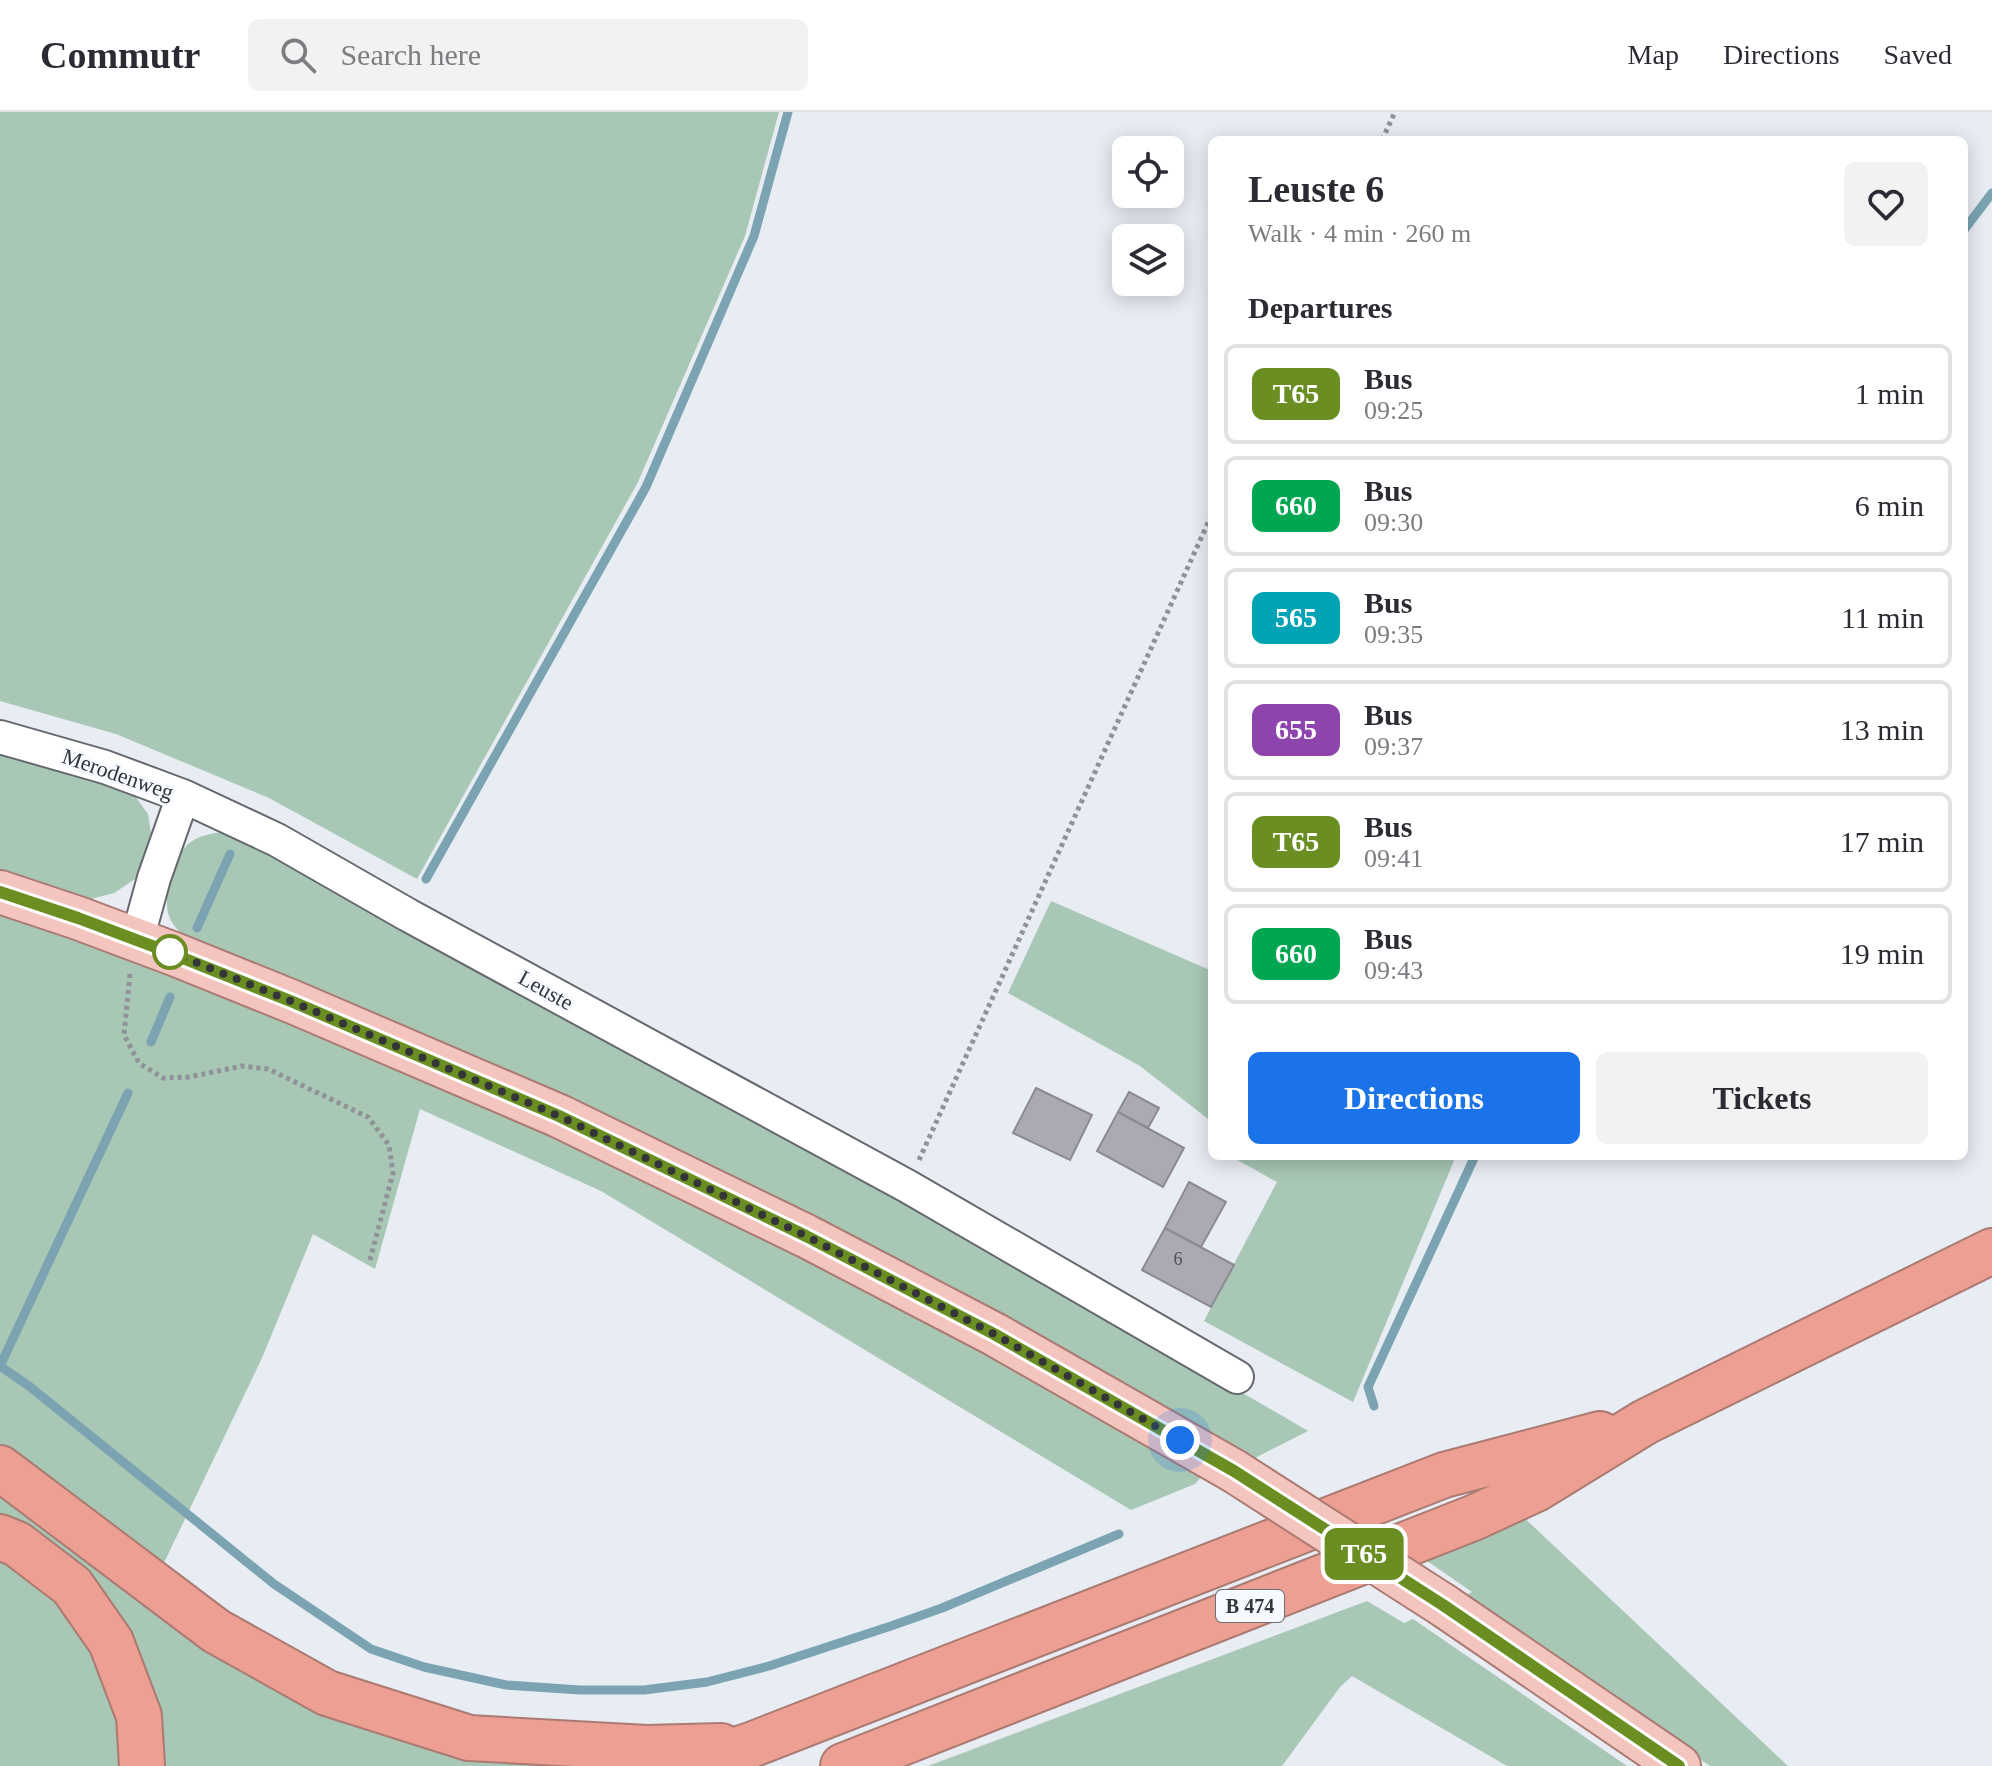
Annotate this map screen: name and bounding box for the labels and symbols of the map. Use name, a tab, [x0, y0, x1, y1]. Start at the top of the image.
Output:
street label: Merodenweg	[59, 743, 177, 805]
unlabelled marker	[153, 935, 187, 969]
street label: Leuste	[514, 965, 578, 1015]
house number: 6	[1174, 1249, 1183, 1269]
your location	[1160, 1420, 1200, 1460]
line badge: T65	[1318, 1528, 1410, 1580]
road number: B 474	[1216, 1590, 1284, 1622]

